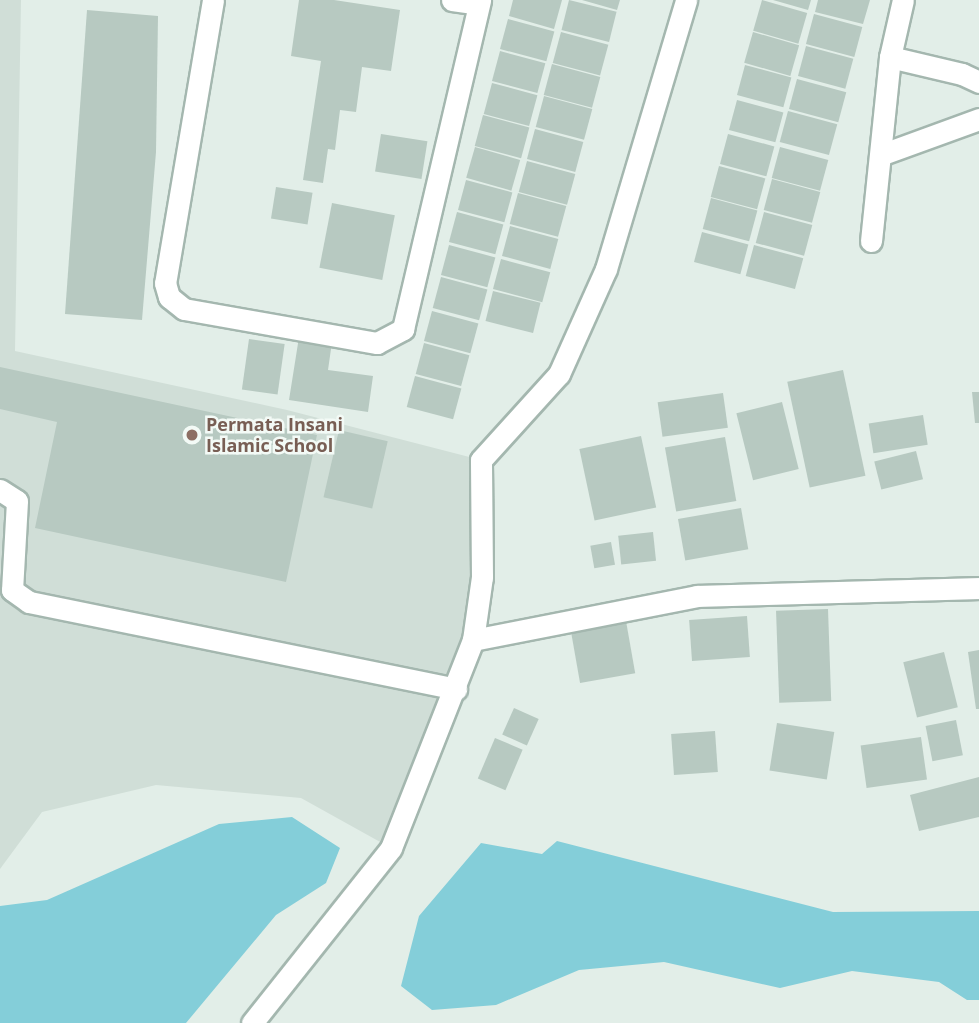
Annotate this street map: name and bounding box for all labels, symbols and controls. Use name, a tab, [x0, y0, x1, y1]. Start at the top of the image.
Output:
place label: Permata Insani Islamic School	[206, 414, 343, 457]
marker: Permata Insani Islamic School	[184, 427, 200, 443]

